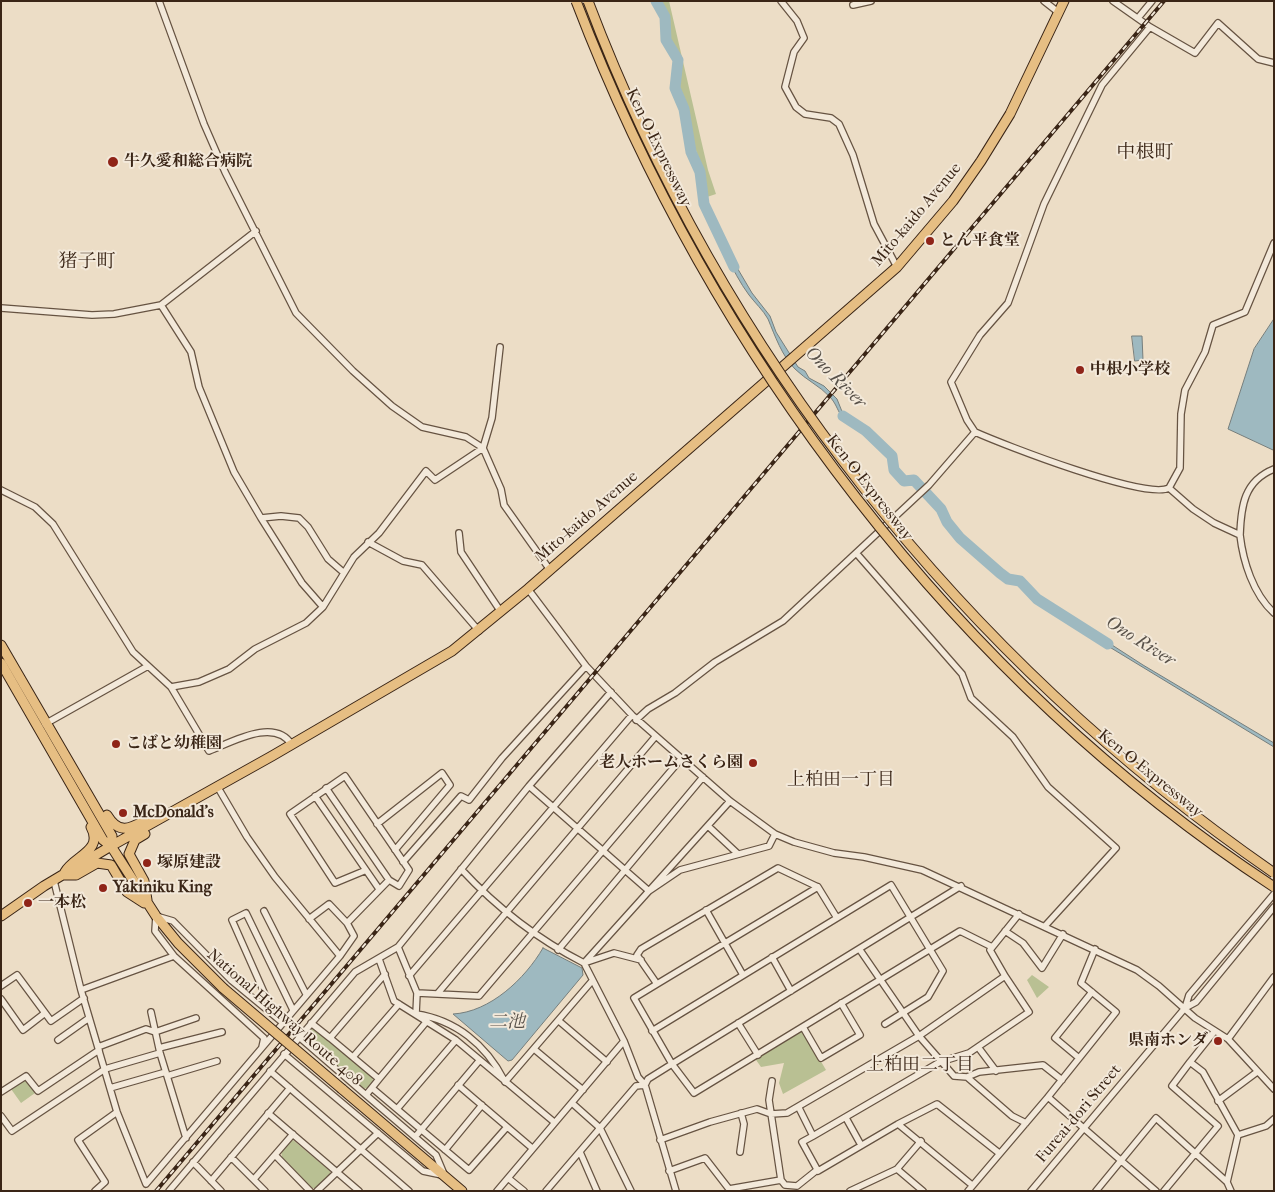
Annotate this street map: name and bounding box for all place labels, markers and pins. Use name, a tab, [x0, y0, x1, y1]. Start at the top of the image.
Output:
place label: 牛久愛和総合病院	[124, 152, 252, 172]
marker: 牛久愛和総合病院	[106, 155, 120, 169]
place label: とん平食堂	[940, 231, 1020, 251]
marker: とん平食堂	[924, 235, 936, 247]
place label: 中根小学校	[1090, 360, 1170, 380]
marker: 中根小学校	[1074, 364, 1086, 376]
place label: こばと幼稚園	[126, 734, 222, 754]
marker: こばと幼稚園	[110, 738, 122, 750]
place label: 老人ホームさくら園	[599, 753, 743, 773]
marker: 老人ホームさくら園	[747, 757, 759, 769]
place label: McDonald's	[133, 803, 214, 823]
marker: McDonald's	[117, 807, 129, 819]
place label: 塚原建設	[157, 853, 221, 873]
marker: 塚原建設	[141, 857, 153, 869]
place label: Yakiniku King	[113, 878, 212, 898]
marker: Yakiniku King	[97, 882, 109, 894]
place label: 一本松	[38, 893, 86, 913]
marker: 一本松	[22, 897, 34, 909]
place label: 県南ホンダ	[1128, 1031, 1208, 1051]
marker: 県南ホンダ	[1212, 1035, 1224, 1047]

